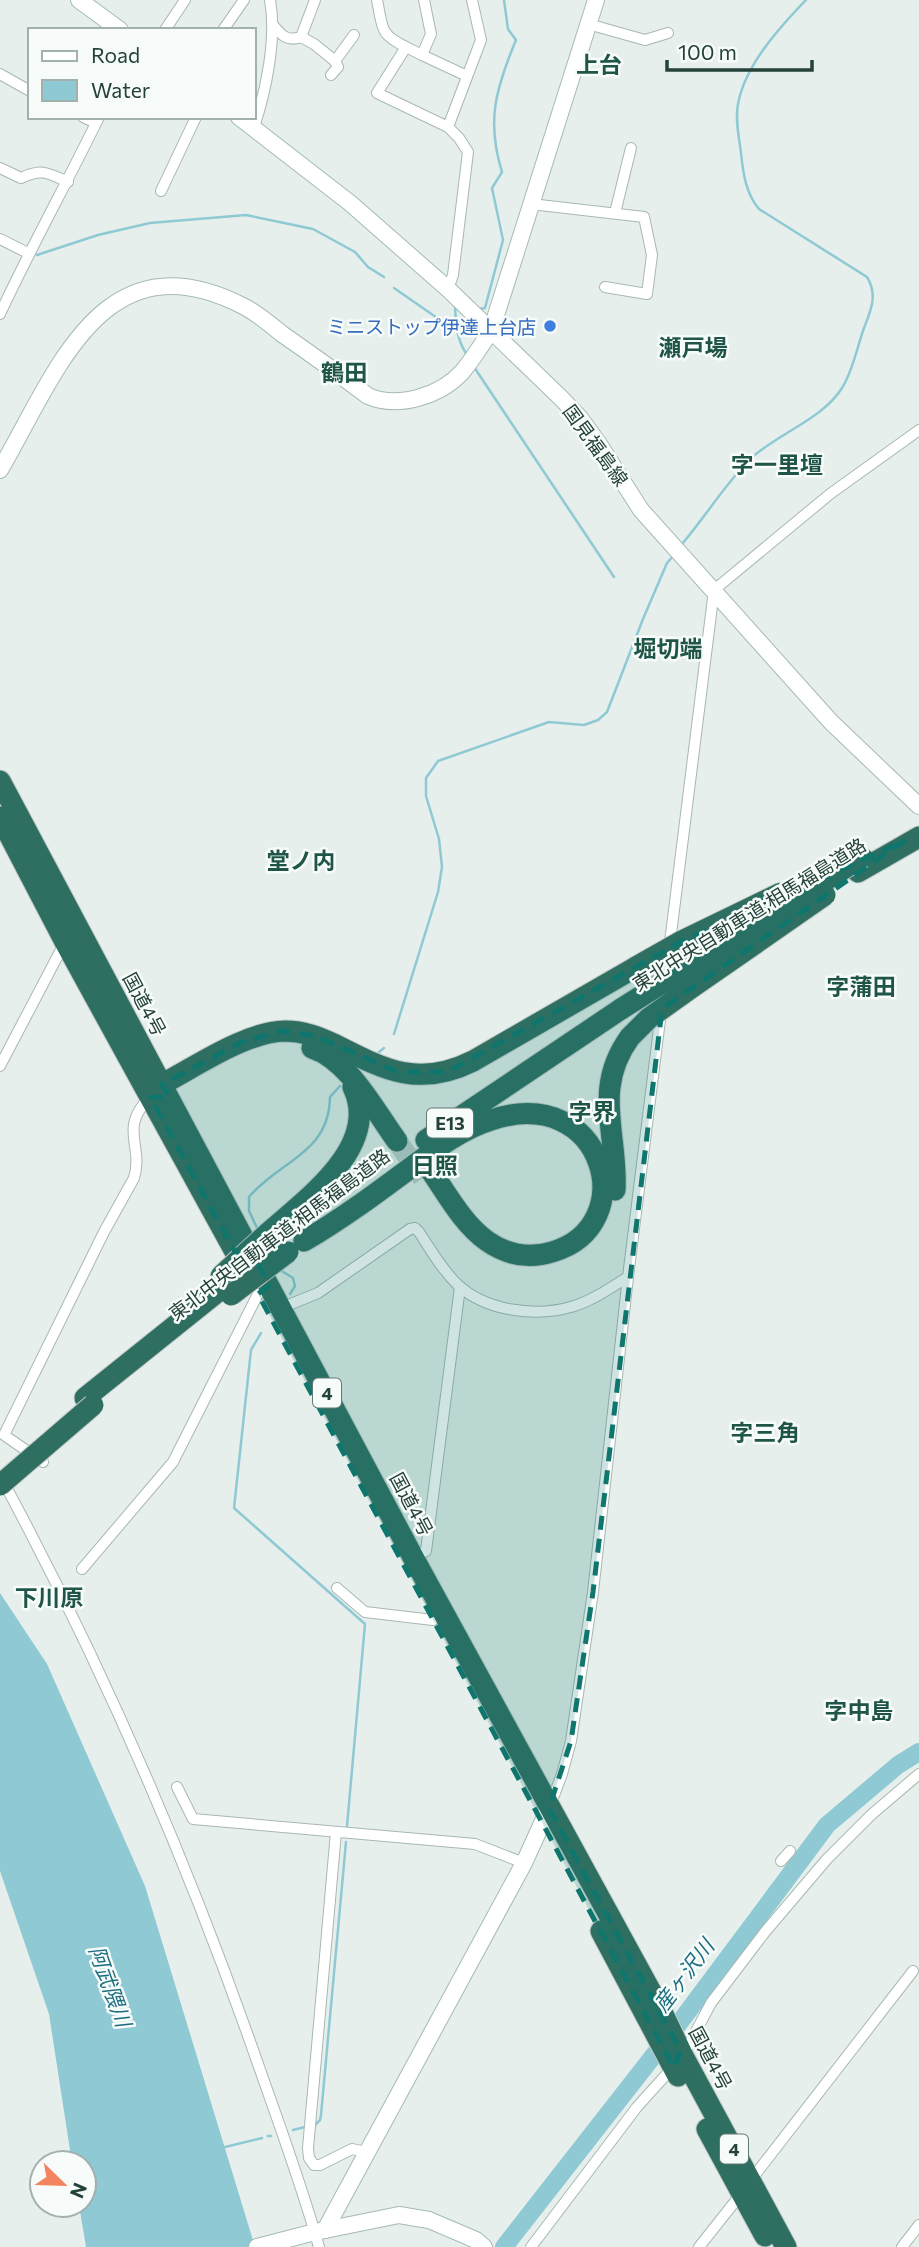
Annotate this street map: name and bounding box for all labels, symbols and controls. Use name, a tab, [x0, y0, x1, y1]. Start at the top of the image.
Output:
legend	[28, 28, 256, 119]
scale bar	[667, 28, 812, 72]
text: 100 m	[678, 39, 737, 64]
text: Road	[91, 42, 140, 67]
district label: 上台	[576, 50, 622, 78]
text: Water	[91, 77, 150, 102]
place label: ミニストップ伊達上台店	[327, 315, 536, 338]
marker: ミニストップ伊達上台店	[542, 318, 558, 334]
district label: 瀬戸場	[659, 333, 728, 361]
district label: 鶴田	[321, 358, 367, 386]
street label: 国見福島線	[559, 400, 633, 490]
district label: 字一里壇	[731, 450, 823, 478]
district label: 堀切端	[634, 634, 703, 662]
street label: 東北中央自動車道;相馬福島道路	[628, 833, 870, 995]
district label: 堂ノ内	[267, 846, 336, 874]
street label: 国道4号	[119, 968, 171, 1040]
district label: 字蒲田	[827, 972, 896, 1000]
district label: 字界	[569, 1097, 615, 1125]
road number: E13	[427, 1108, 473, 1138]
street label: 東北中央自動車道;相馬福島道路	[164, 1143, 394, 1325]
district label: 日照	[412, 1151, 458, 1179]
road number: 4	[313, 1378, 341, 1408]
district label: 字三角	[731, 1418, 800, 1446]
street label: 国道4号	[386, 1468, 438, 1540]
district label: 下川原	[15, 1583, 84, 1611]
district label: 字中島	[825, 1696, 894, 1724]
water label: 産ヶ沢川	[648, 1932, 719, 2016]
water label: 阿武隈川	[85, 1942, 138, 2032]
street label: 国道4号	[685, 2022, 737, 2094]
road number: 4	[720, 2134, 748, 2164]
north arrow	[28, 2149, 98, 2219]
text: N	[66, 2180, 92, 2202]

